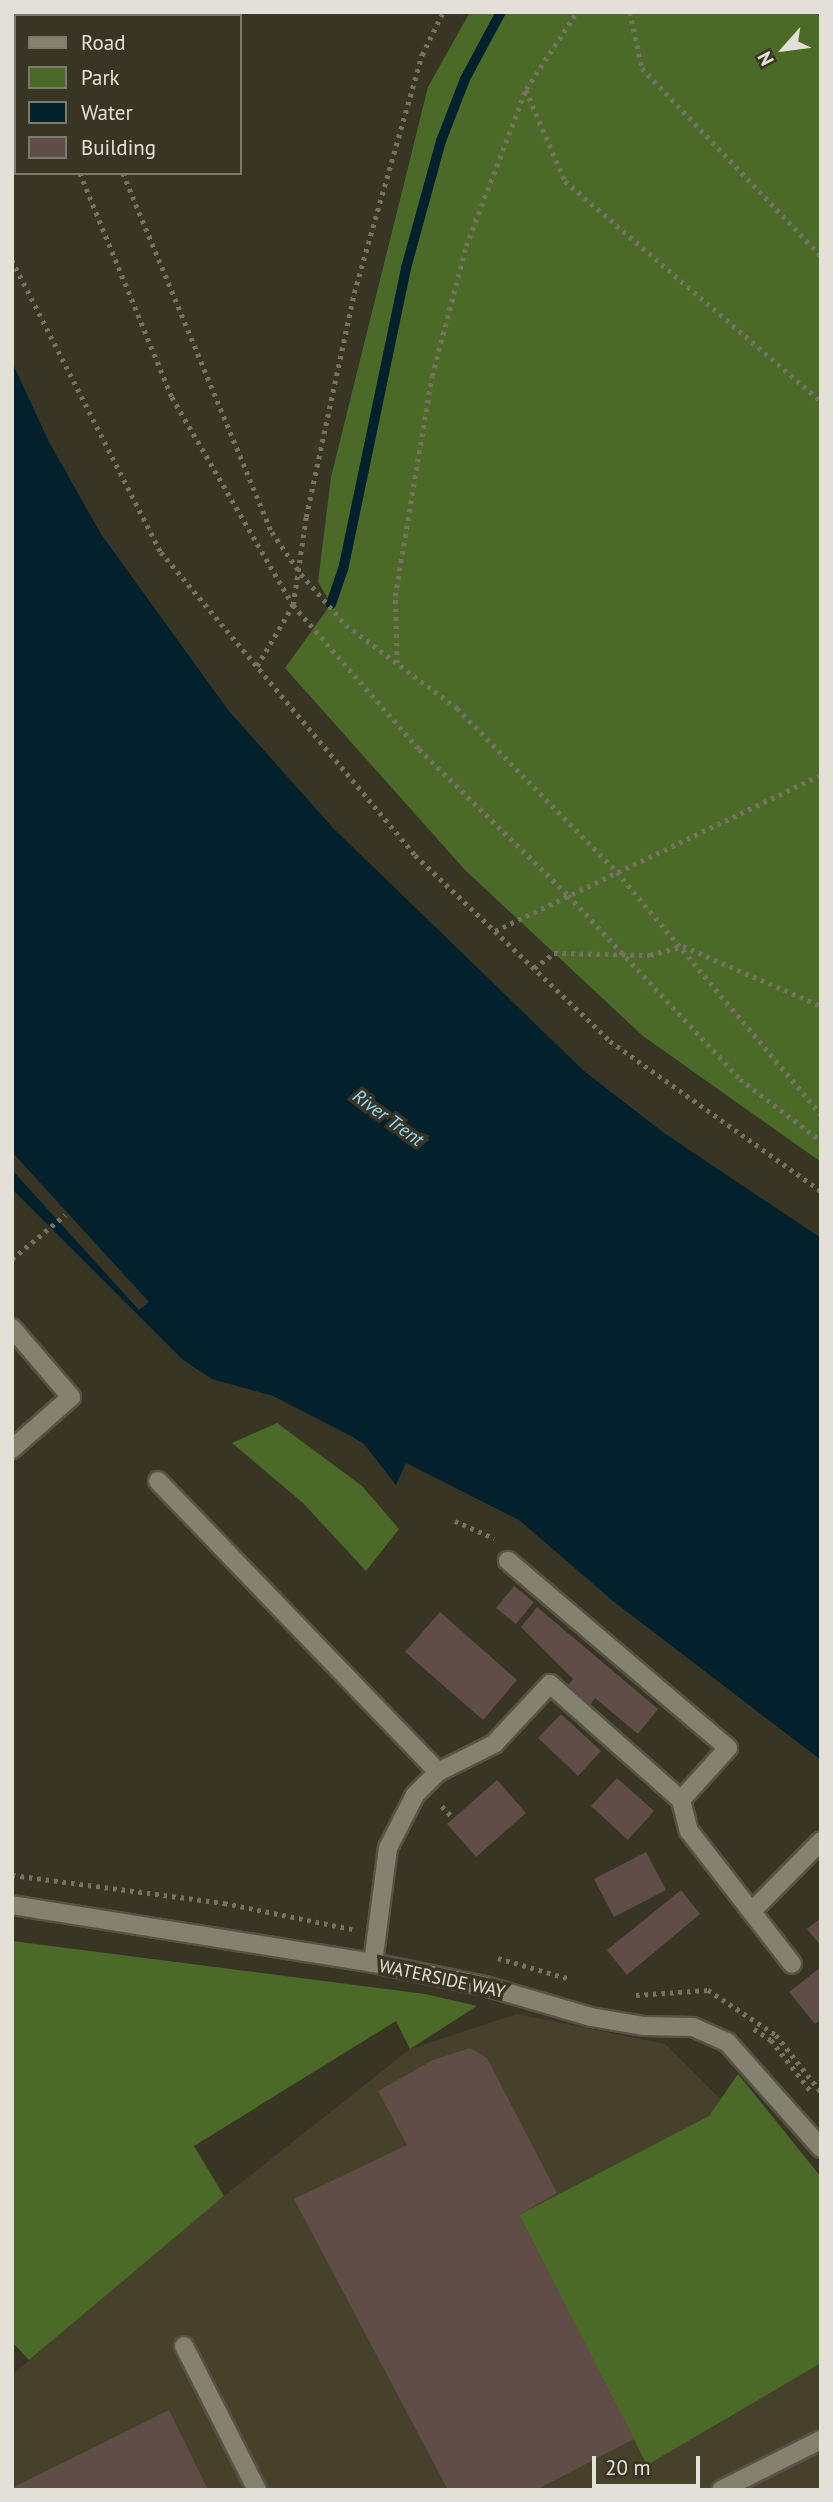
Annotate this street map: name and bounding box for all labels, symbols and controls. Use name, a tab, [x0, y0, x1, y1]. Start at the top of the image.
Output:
legend	[14, 14, 242, 175]
north arrow	[749, 14, 819, 84]
text: Road	[81, 29, 125, 56]
text: N	[752, 48, 779, 70]
text: Park	[81, 64, 120, 91]
text: Water	[81, 99, 133, 126]
text: Building	[81, 134, 156, 161]
water label: River Trent	[348, 1085, 428, 1151]
street label: WATERSIDE WAY	[377, 1955, 507, 2003]
scale bar	[595, 2442, 704, 2486]
text: 20 m	[605, 2454, 651, 2481]

